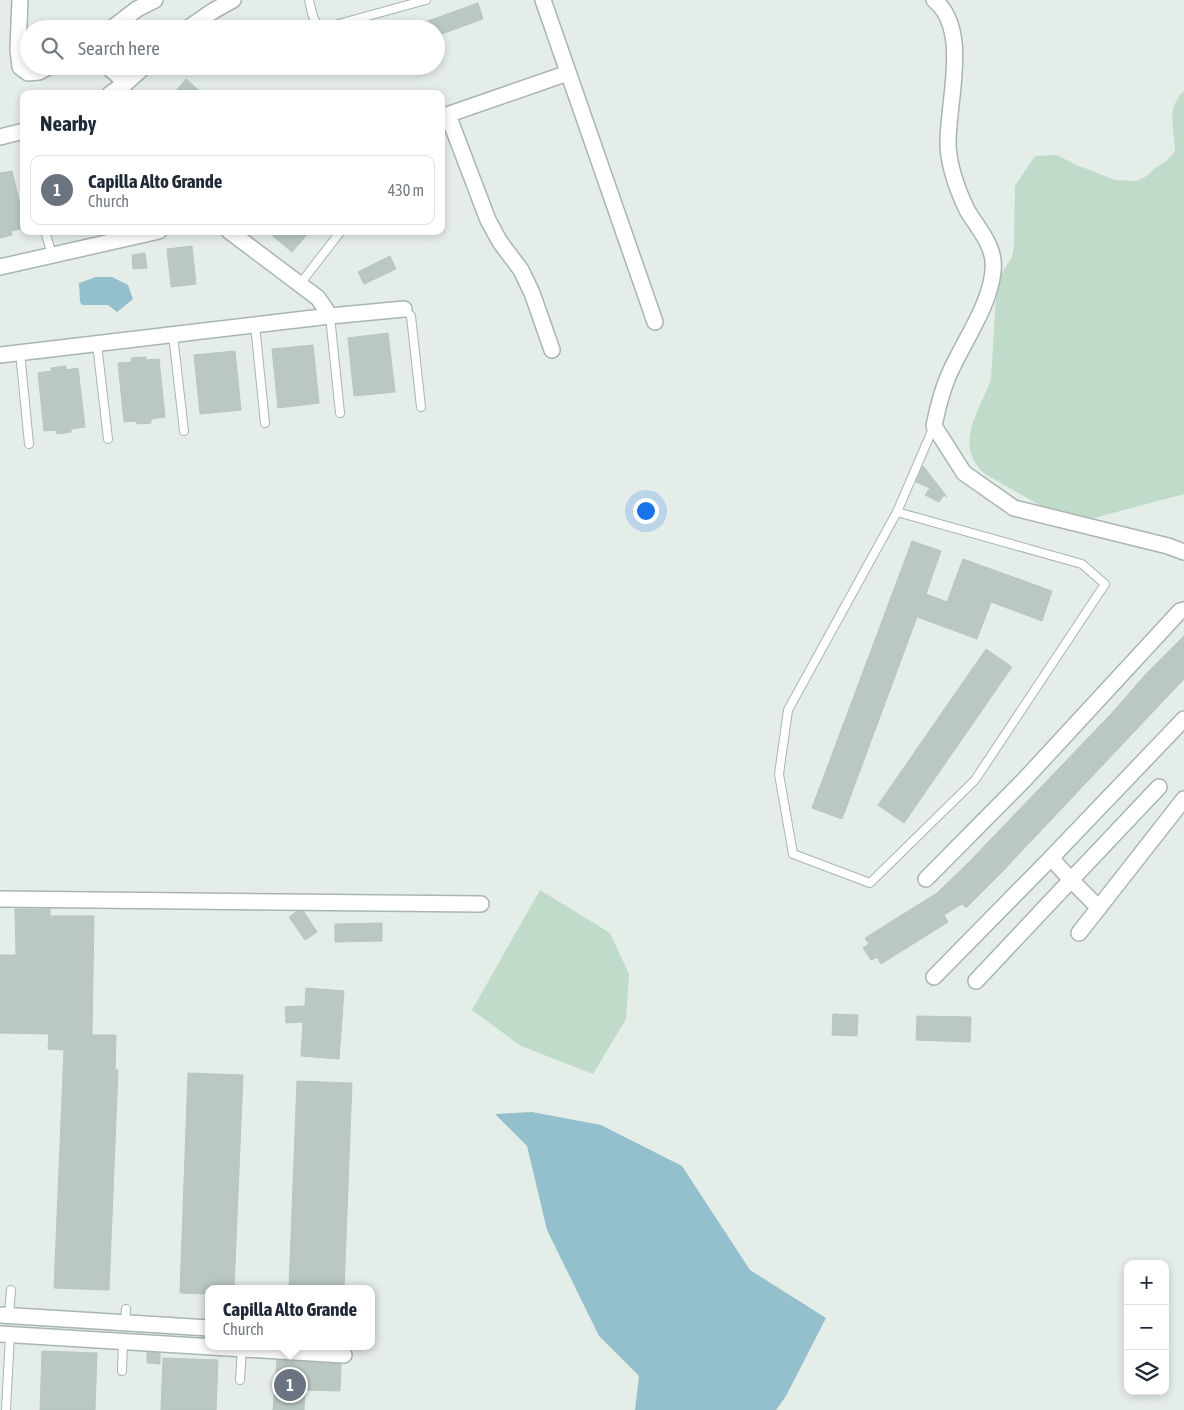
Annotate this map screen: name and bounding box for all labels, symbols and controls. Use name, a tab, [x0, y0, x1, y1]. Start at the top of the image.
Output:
search box	[20, 20, 445, 75]
icon: search	[38, 34, 66, 62]
text: Search here	[78, 37, 160, 59]
text: Nearby	[40, 111, 96, 135]
text: Capilla Alto Grande	[88, 170, 222, 192]
text: 1	[53, 181, 61, 199]
text: 430 m	[388, 181, 424, 199]
text: Church	[88, 192, 129, 210]
your location	[633, 498, 659, 524]
map controls	[1124, 1260, 1169, 1395]
button: +	[1124, 1260, 1169, 1305]
popup	[205, 1285, 375, 1350]
text: Capilla Alto Grande	[223, 1298, 357, 1320]
button: −	[1124, 1305, 1169, 1350]
text: Church	[223, 1320, 264, 1338]
button: layers	[1124, 1350, 1169, 1395]
pin: 1	[274, 1366, 306, 1404]

